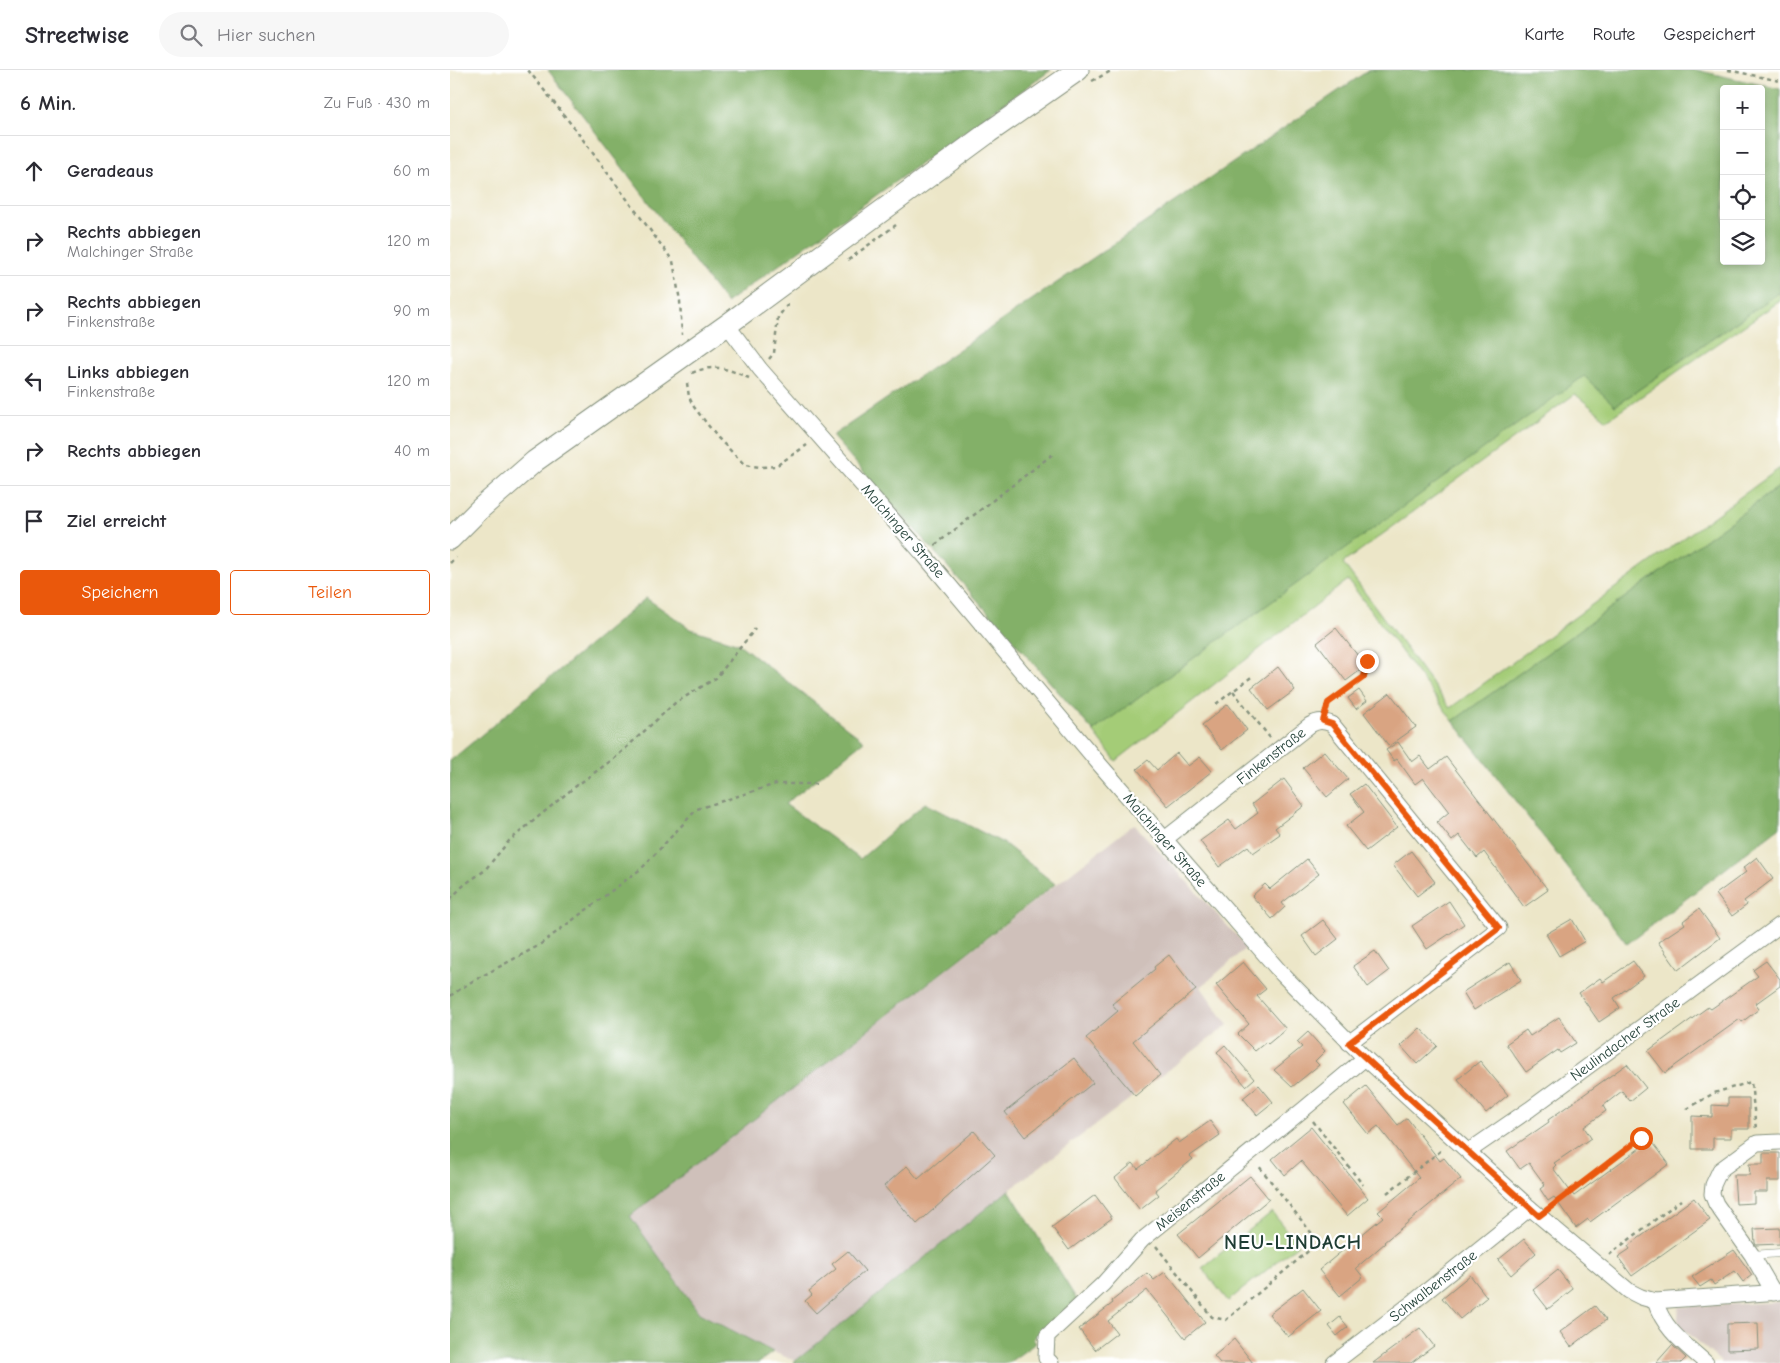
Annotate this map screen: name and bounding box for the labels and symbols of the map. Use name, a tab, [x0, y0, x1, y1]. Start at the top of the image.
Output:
street label: Malchinger Straße	[857, 480, 949, 582]
route end	[1356, 650, 1379, 673]
street label: Finkenstraße	[1233, 723, 1309, 788]
street label: Malchinger Straße	[1119, 789, 1211, 891]
street label: Neulindacher Straße	[1567, 993, 1684, 1085]
route start	[1630, 1127, 1653, 1150]
street label: Meisenstraße	[1151, 1167, 1229, 1235]
district label: NEU-LINDACH	[1224, 1231, 1362, 1254]
street label: Schwalbenstraße	[1386, 1246, 1481, 1326]

